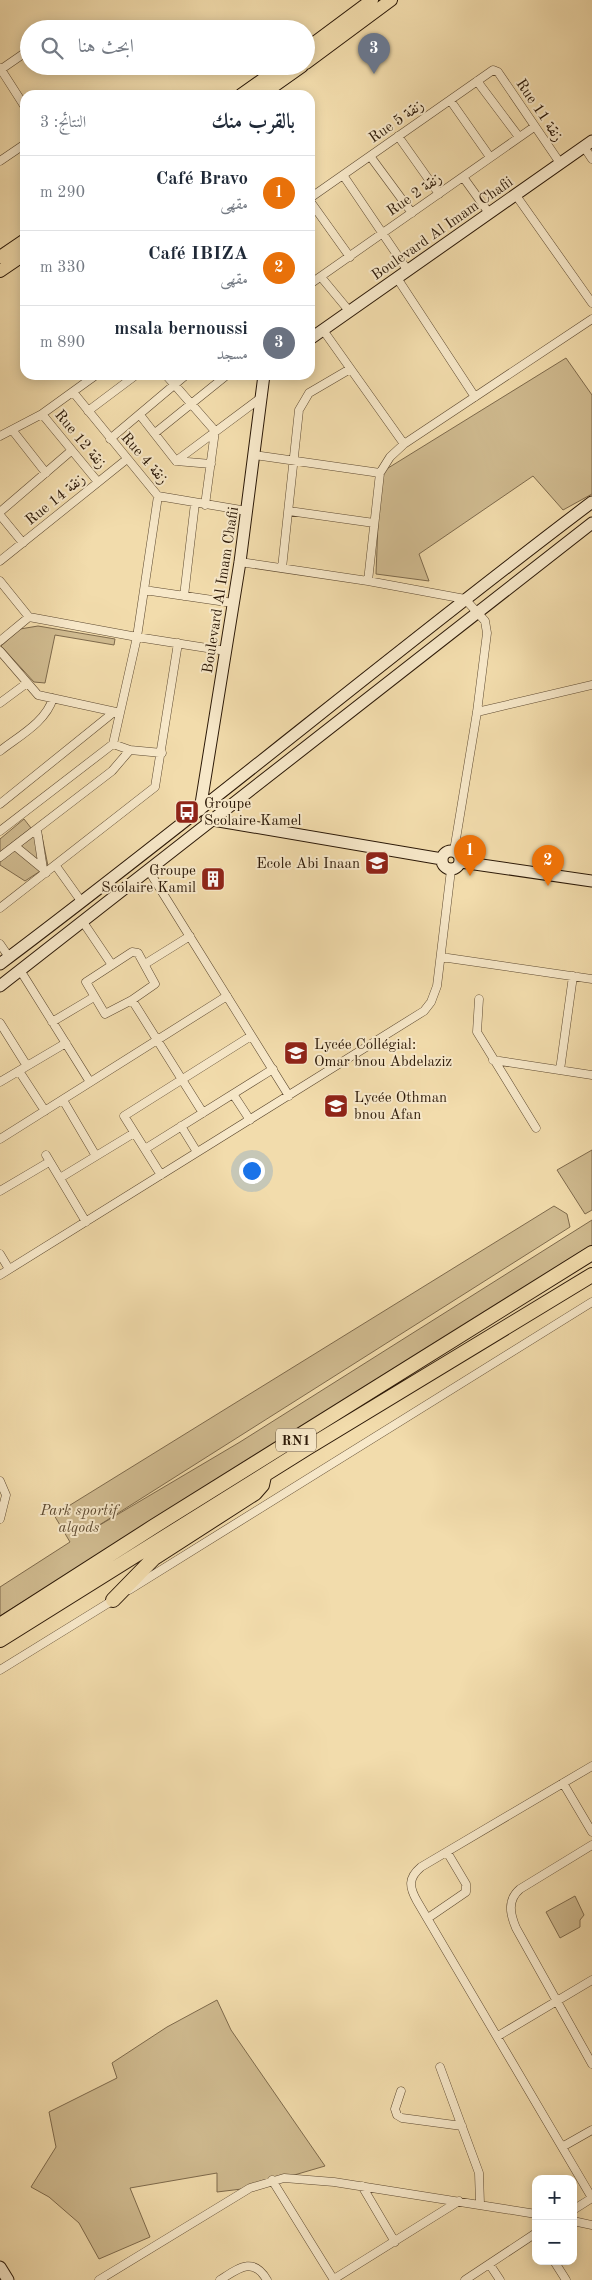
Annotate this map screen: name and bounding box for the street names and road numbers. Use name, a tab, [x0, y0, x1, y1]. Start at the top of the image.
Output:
street label: Rue 11 زنقة	[513, 77, 565, 145]
street label: Rue 5 زنقة	[367, 98, 427, 146]
street label: Rue 2 زنقة	[385, 171, 445, 219]
street label: Boulevard Al Imam Chafii	[370, 175, 516, 284]
street label: Rue 12 زنقة	[51, 408, 109, 472]
street label: Rue 4 زنقة	[118, 430, 170, 488]
street label: Rue 14 زنقة	[23, 472, 89, 529]
street label: Boulevard Al Imam Chafii	[201, 506, 242, 675]
road number: RN1	[276, 1428, 316, 1452]

